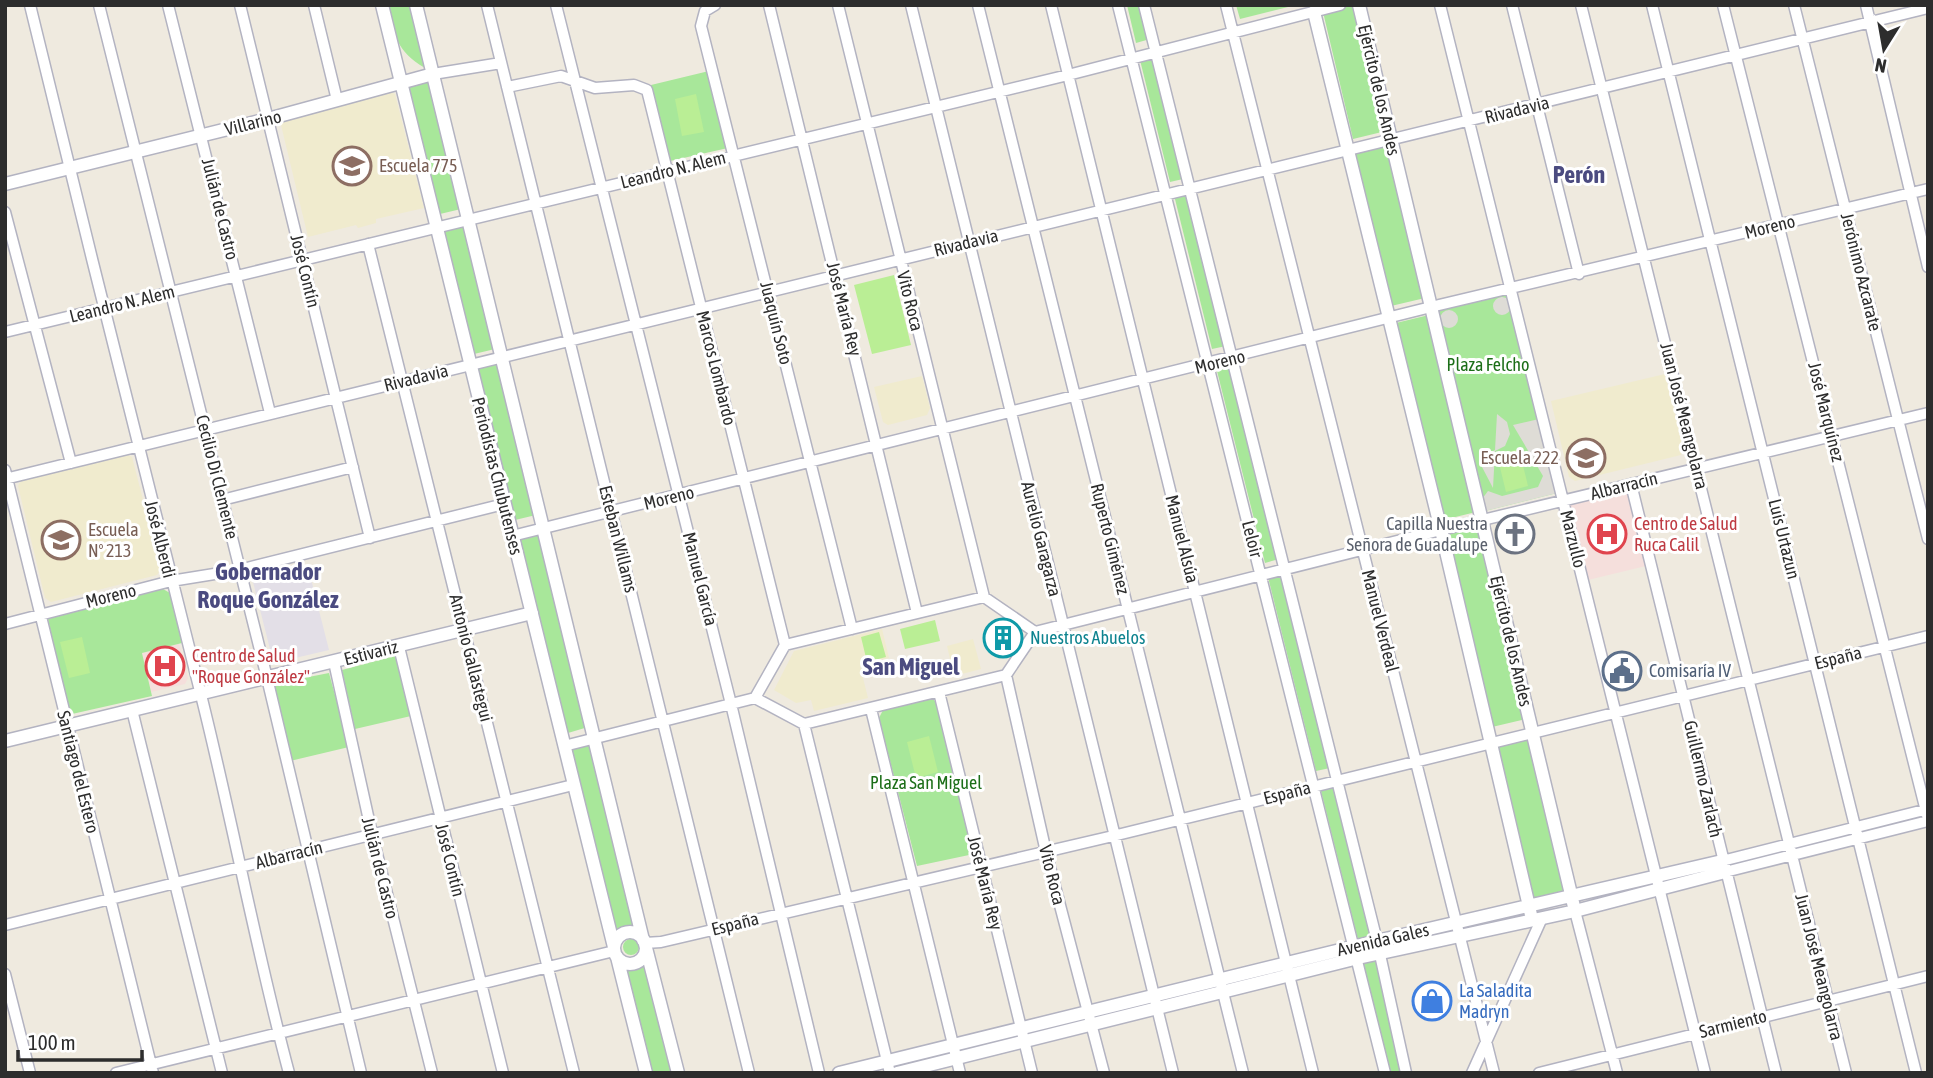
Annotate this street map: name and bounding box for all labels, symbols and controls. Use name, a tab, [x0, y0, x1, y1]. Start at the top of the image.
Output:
north arrow	[1849, 14, 1919, 84]
street label: Ejército de los Andes	[1354, 22, 1405, 157]
text: N	[1873, 54, 1888, 78]
street label: Rivadavia	[1483, 91, 1551, 128]
street label: Villarino	[222, 105, 283, 140]
school or university icon: Escuela 775	[331, 145, 373, 187]
street label: Leandro N. Alem	[618, 146, 728, 193]
place label: Escuela 775	[379, 155, 458, 176]
street label: Julián de Castro	[198, 156, 243, 262]
district label: Perón	[1553, 161, 1605, 188]
street label: Moreno	[1742, 210, 1797, 243]
street label: Jerónimo Azcarate	[1837, 211, 1886, 333]
street label: Rivadavia	[932, 224, 1000, 261]
street label: José Contín	[286, 232, 325, 310]
street label: José María Rey	[823, 260, 866, 358]
street label: Vito Roca	[893, 269, 928, 333]
street label: Juaquín Soto	[756, 279, 797, 367]
street label: Leandro N. Alem	[67, 280, 177, 327]
street label: Marcos Lombardo	[692, 308, 741, 427]
street label: Juan José Meangolarra	[1656, 340, 1713, 491]
street label: Moreno	[1192, 345, 1247, 378]
park label: Plaza Felcho	[1447, 354, 1529, 375]
street label: Rivadavia	[382, 359, 450, 396]
street label: José Marquínez	[1804, 360, 1849, 464]
street label: Periodistas Chubutenses	[468, 395, 527, 557]
street label: Cecilio Di Clemente	[192, 413, 243, 541]
school or university icon: Escuela 222	[1565, 437, 1607, 479]
place label: Escuela 222	[1480, 447, 1559, 468]
street label: Albarracín	[1588, 467, 1660, 504]
street label: Aurelio Garagarza	[1017, 479, 1066, 599]
street label: Moreno	[641, 481, 696, 514]
street label: Ruperto Giménez	[1087, 481, 1135, 597]
street label: Esteban Willams	[595, 483, 642, 595]
street label: Manuel Alsúa	[1161, 493, 1204, 585]
street label: Luis Urtazun	[1764, 497, 1805, 581]
street label: José Alberdi	[141, 498, 180, 580]
street label: Marzullo	[1556, 508, 1591, 570]
place label: Capilla Nuestra Señora de Guadalupe	[1346, 513, 1488, 555]
church icon: Capilla Nuestra Señora de Guadalupe	[1494, 513, 1536, 555]
hospital icon: Centro de Salud Ruca Calil	[1586, 513, 1628, 555]
place label: Centro de Salud Ruca Calil	[1634, 513, 1738, 555]
street label: Leloir	[1238, 518, 1267, 560]
school or university icon: Escuela N° 213	[40, 519, 82, 561]
place label: Escuela N° 213	[88, 519, 139, 561]
street label: Manuel García	[679, 530, 722, 628]
district label: Gobernador Roque González	[197, 558, 339, 613]
street label: Manuel Verdeal	[1358, 567, 1403, 675]
street label: Ejército de los Andes	[1486, 573, 1537, 708]
street label: Moreno	[83, 579, 138, 612]
street label: Antonio Gallastegui	[445, 592, 497, 724]
building icon: Nuestros Abuelos	[982, 617, 1024, 659]
place label: Nuestros Abuelos	[1030, 627, 1145, 648]
street label: Estivariz	[342, 636, 401, 669]
street label: España	[1812, 642, 1864, 674]
hospital icon: Centro de Salud "Roque González"	[144, 645, 186, 687]
place label: Centro de Salud "Roque González"	[192, 645, 310, 687]
public building icon: Comisaría IV	[1601, 650, 1643, 692]
district label: San Miguel	[863, 653, 960, 680]
place label: Comisaría IV	[1649, 660, 1731, 681]
street label: Santiago del Estero	[53, 708, 104, 835]
street label: Guillermo Zarlach	[1680, 718, 1727, 839]
park label: Plaza San Miguel	[870, 772, 982, 793]
street label: España	[1261, 777, 1313, 809]
street label: Julián de Castro	[358, 815, 403, 921]
street label: José Contín	[431, 821, 470, 899]
street label: José María Rey	[964, 834, 1007, 932]
street label: Albarracín	[253, 836, 325, 873]
street label: Vito Roca	[1035, 843, 1070, 907]
street label: Juan José Meangolarra	[1791, 891, 1848, 1042]
street label: España	[709, 908, 761, 940]
street label: Avenida Gales	[1335, 919, 1431, 960]
shop icon: La Saladita Madryn	[1411, 980, 1453, 1022]
place label: La Saladita Madryn	[1459, 980, 1532, 1022]
street label: Sarmiento	[1697, 1005, 1769, 1042]
scale bar	[18, 1018, 142, 1062]
text: 100 m	[28, 1030, 76, 1054]

